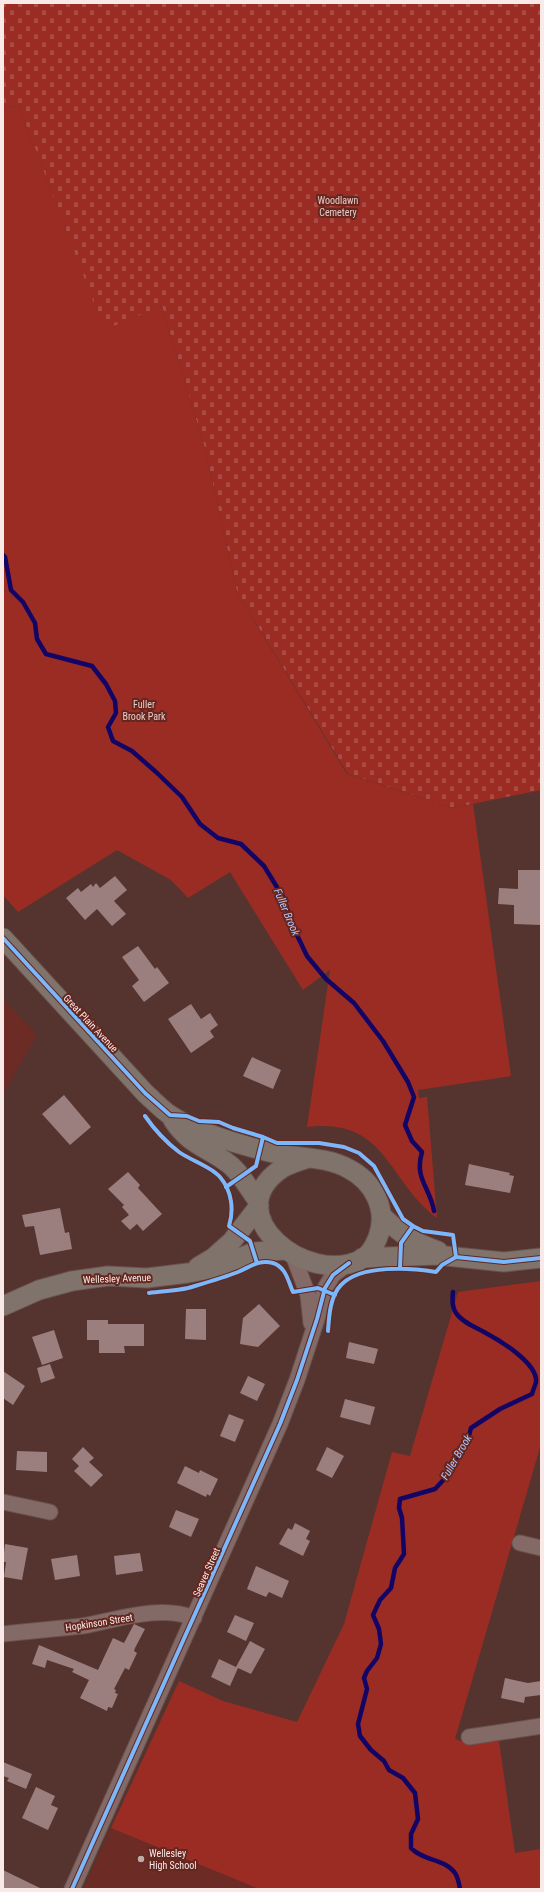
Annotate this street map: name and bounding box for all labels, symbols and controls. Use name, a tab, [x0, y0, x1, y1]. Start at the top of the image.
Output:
park label: Woodlawn Cemetery	[318, 195, 359, 218]
park label: Fuller Brook Park	[122, 699, 166, 722]
water label: Fuller Brook	[271, 886, 302, 938]
street label: Great Plain Avenue	[61, 992, 120, 1055]
street label: Wellesley Avenue	[83, 1272, 152, 1285]
water label: Fuller Brook	[438, 1432, 475, 1482]
street label: Seaver Street	[191, 1546, 222, 1598]
street label: Hopkinson Street	[65, 1612, 134, 1633]
place label: Wellesley High School	[149, 1848, 197, 1871]
marker: Wellesley High School	[136, 1854, 146, 1864]

